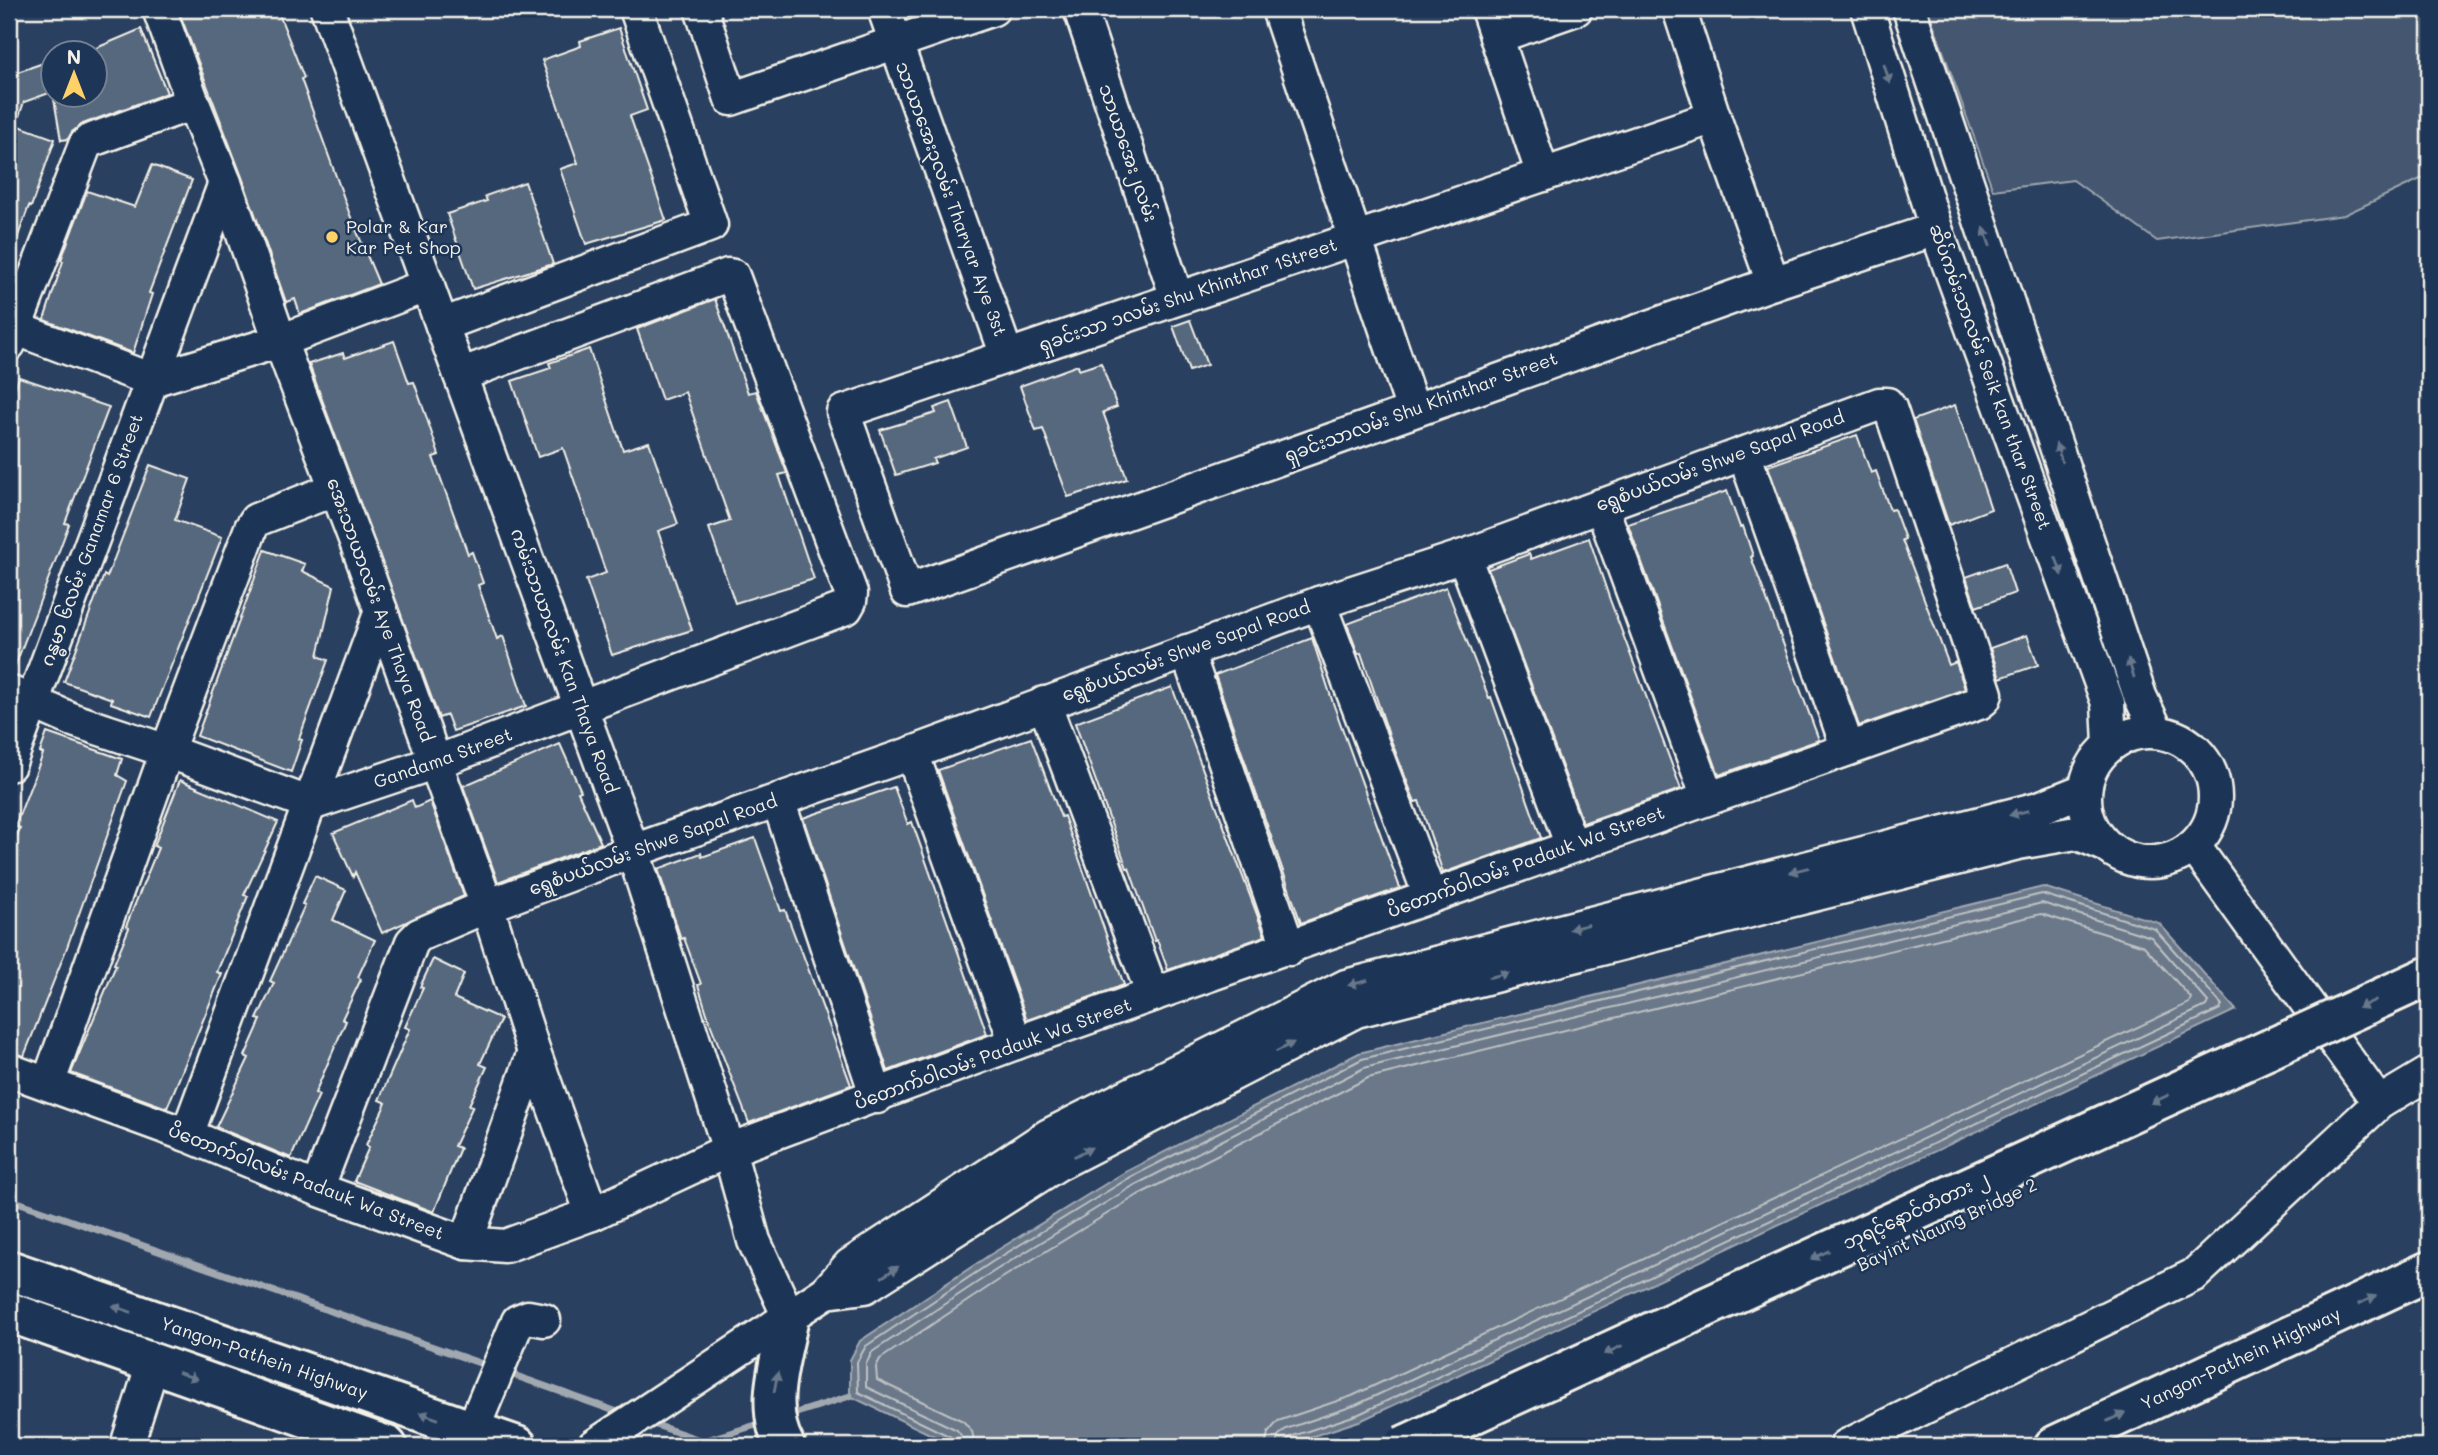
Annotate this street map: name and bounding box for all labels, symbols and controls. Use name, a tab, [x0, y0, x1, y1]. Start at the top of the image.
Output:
north arrow	[38, 38, 108, 108]
text: N	[67, 44, 81, 69]
street label: သာယာအေး၃လမ်း Tharyar Aye 3st	[887, 58, 1013, 341]
one-way arrow	[1883, 63, 1893, 84]
street label: သာယာအေး၂လမ်း	[1090, 81, 1164, 226]
place label: Polar & Kar Kar Pet Shop	[346, 214, 461, 259]
street label: ဆိပ်ကမ်းသာလမ်း Seik kan thar Street	[1924, 220, 2059, 533]
one-way arrow	[1981, 226, 1992, 247]
marker: Polar & Kar Kar Pet Shop	[324, 229, 340, 245]
street label: ရှခင်းသာ ၁လမ်း Shu Khinthar 1Street	[1035, 232, 1341, 360]
street label: ရှခင်းသာလမ်း Shu Khinthar Street	[1281, 345, 1562, 471]
street label: ရွေစံပယ်လမ်း Shwe Sapal Road	[1592, 404, 1848, 520]
street label: ဂန္ဓမာ ၆လမ်း Ganamar 6 Street	[34, 410, 152, 671]
one-way arrow	[2053, 442, 2064, 463]
street label: အေးသာယာလမ်း Aye Thaya Road	[322, 474, 440, 745]
street label: ကမ်းသာယာလမ်း Kan Thaya Road	[506, 525, 624, 797]
one-way arrow	[2054, 556, 2065, 577]
street label: ရွေစံပယ်လမ်း Shwe Sapal Road	[1058, 594, 1314, 710]
one-way arrow	[2125, 658, 2136, 679]
street label: Gandama Street	[370, 721, 515, 793]
street label: ရွေစံပယ်လမ်း Shwe Sapal Road	[525, 788, 781, 904]
street label: ပိတောက်ဝါလမ်း Padauk Wa Street	[1383, 799, 1668, 923]
one-way arrow	[2008, 808, 2030, 819]
one-way arrow	[1788, 865, 1810, 876]
one-way arrow	[1568, 922, 1589, 932]
one-way arrow	[1489, 969, 1510, 979]
one-way arrow	[1347, 978, 1369, 989]
street label: ပိတောက်ဝါလမ်း Padauk Wa Street	[850, 991, 1135, 1115]
one-way arrow	[2357, 998, 2377, 1010]
one-way arrow	[1275, 1042, 1295, 1053]
one-way arrow	[2150, 1094, 2171, 1105]
street label: ပိတောက်ဝါလမ်း Padauk Wa Street	[165, 1116, 448, 1245]
one-way arrow	[1073, 1146, 1093, 1157]
street label: ဘုရင့်နောင်တံတား ၂	[1839, 1166, 1994, 1258]
street label: Bayint Naung Bridge 2	[1853, 1172, 2040, 1276]
one-way arrow	[1810, 1249, 1830, 1261]
one-way arrow	[880, 1265, 899, 1278]
one-way arrow	[2357, 1295, 2377, 1306]
street label: Yangon-Pathein Highway	[2136, 1301, 2344, 1415]
one-way arrow	[111, 1303, 132, 1314]
street label: Yangon-Pathein Highway	[158, 1310, 371, 1404]
one-way arrow	[1603, 1344, 1623, 1356]
one-way arrow	[178, 1371, 199, 1382]
one-way arrow	[771, 1371, 782, 1393]
one-way arrow	[419, 1410, 440, 1421]
one-way arrow	[2106, 1412, 2126, 1423]

